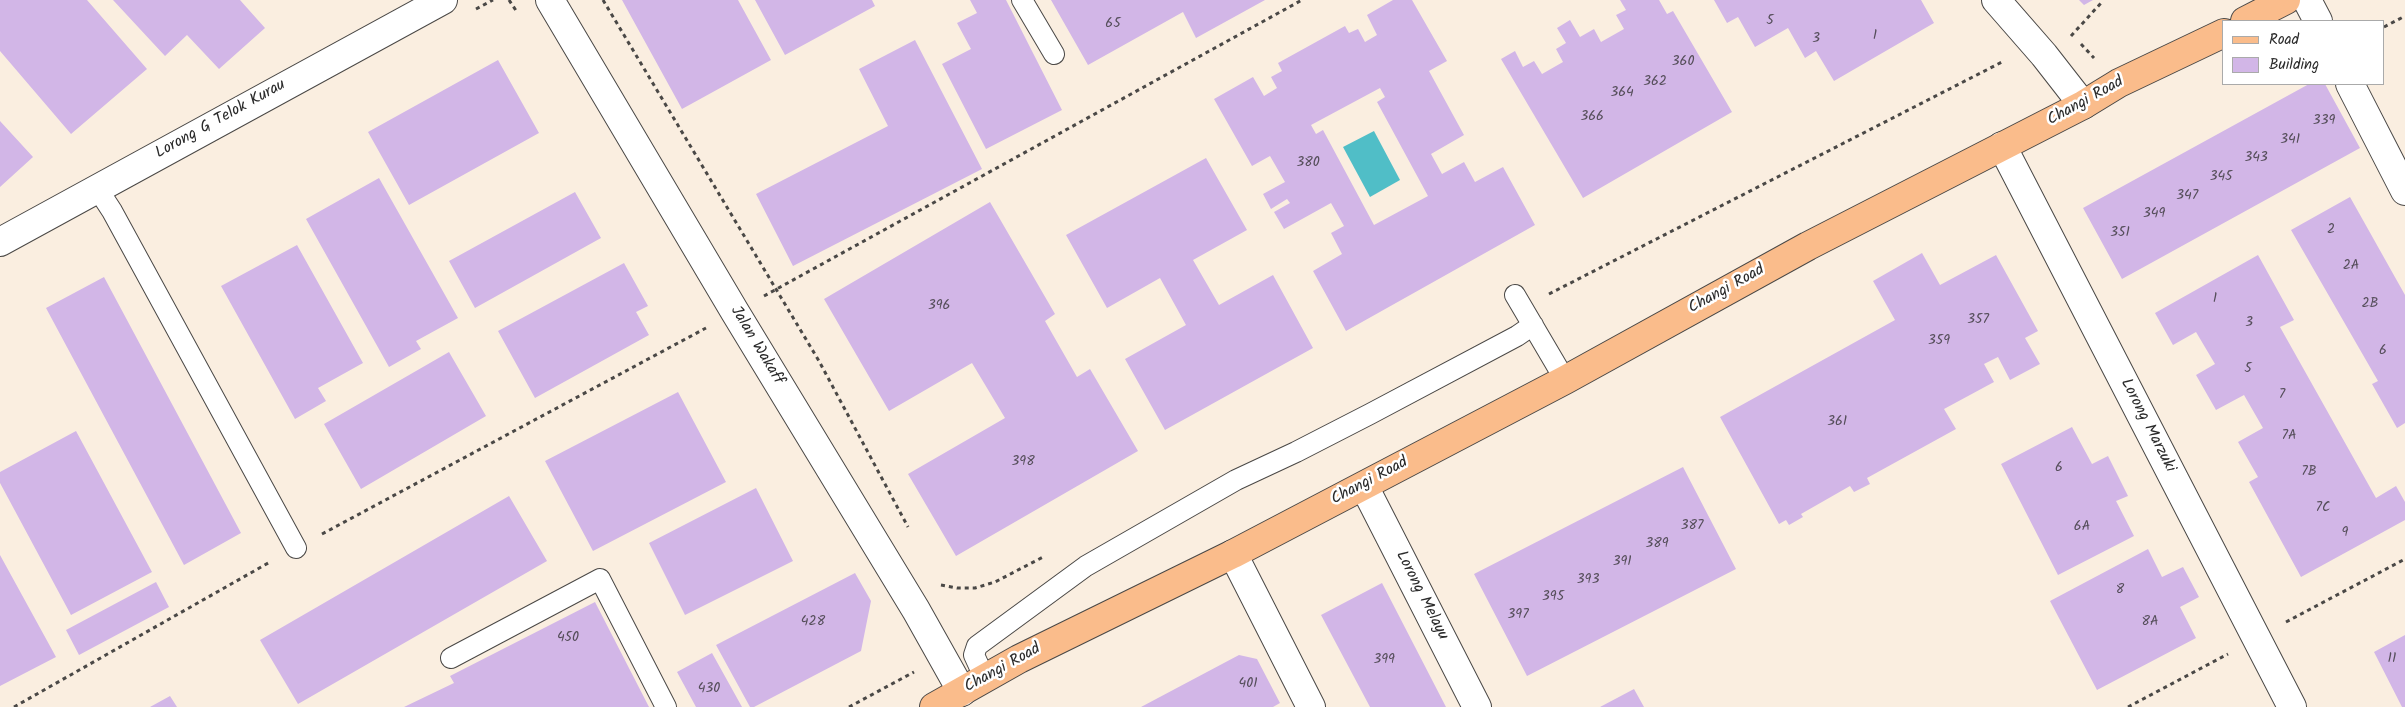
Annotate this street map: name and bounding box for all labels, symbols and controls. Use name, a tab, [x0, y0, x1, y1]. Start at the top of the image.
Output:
house number: 5	[1766, 14, 1774, 30]
house number: 65	[1105, 17, 1121, 33]
legend	[2222, 20, 2385, 85]
text: Road	[2269, 28, 2299, 52]
house number: 1	[1873, 29, 1877, 45]
house number: 3	[1812, 32, 1820, 48]
text: Building	[2269, 53, 2319, 77]
house number: 360	[1672, 55, 1694, 71]
street label: Changi Road	[2045, 73, 2127, 131]
house number: 362	[1643, 75, 1667, 91]
street label: Lorong G Telok Kurau	[153, 76, 289, 164]
house number: 364	[1610, 86, 1634, 102]
house number: 366	[1580, 110, 1604, 126]
house number: 339	[2313, 114, 2335, 130]
house number: 341	[2280, 133, 2300, 149]
house number: 343	[2244, 151, 2268, 167]
house number: 380	[1296, 156, 1320, 172]
house number: 345	[2209, 170, 2233, 186]
house number: 347	[2176, 189, 2198, 205]
house number: 349	[2143, 207, 2165, 223]
house number: 2	[2327, 223, 2335, 239]
house number: 351	[2110, 226, 2130, 242]
house number: 2A	[2343, 259, 2359, 275]
street label: Changi Road	[1686, 261, 1768, 319]
house number: 1	[2213, 292, 2217, 308]
house number: 2B	[2361, 297, 2379, 313]
house number: 396	[928, 299, 950, 315]
street label: Jalan Wakaff	[725, 303, 787, 389]
house number: 357	[1967, 313, 1989, 329]
house number: 3	[2245, 316, 2253, 332]
house number: 359	[1928, 334, 1950, 350]
house number: 6	[2379, 344, 2387, 360]
house number: 5	[2244, 362, 2252, 378]
street label: Lorong Marzuki	[2115, 376, 2179, 476]
house number: 7	[2279, 388, 2285, 404]
house number: 361	[1827, 415, 1847, 431]
house number: 7A	[2282, 429, 2296, 445]
street label: Changi Road	[1328, 454, 1412, 510]
house number: 398	[1011, 455, 1035, 471]
house number: 6	[2055, 461, 2063, 477]
house number: 7B	[2301, 465, 2317, 481]
house number: 7C	[2316, 501, 2330, 517]
house number: 387	[1681, 519, 1703, 535]
house number: 6A	[2074, 520, 2090, 536]
house number: 9	[2342, 526, 2348, 542]
house number: 389	[1645, 537, 1669, 553]
street label: Lorong Melayu	[1390, 548, 1452, 644]
house number: 391	[1612, 555, 1632, 571]
house number: 393	[1577, 573, 1599, 589]
house number: 8	[2116, 583, 2124, 599]
house number: 395	[1542, 590, 1564, 606]
house number: 397	[1507, 608, 1529, 624]
house number: 428	[801, 615, 825, 631]
house number: 8A	[2142, 615, 2158, 631]
house number: 450	[557, 631, 579, 647]
street label: Changi Road	[962, 640, 1044, 698]
house number: 11	[2388, 652, 2396, 668]
house number: 399	[1373, 653, 1395, 669]
house number: 401	[1238, 677, 1258, 693]
house number: 430	[698, 682, 720, 698]

